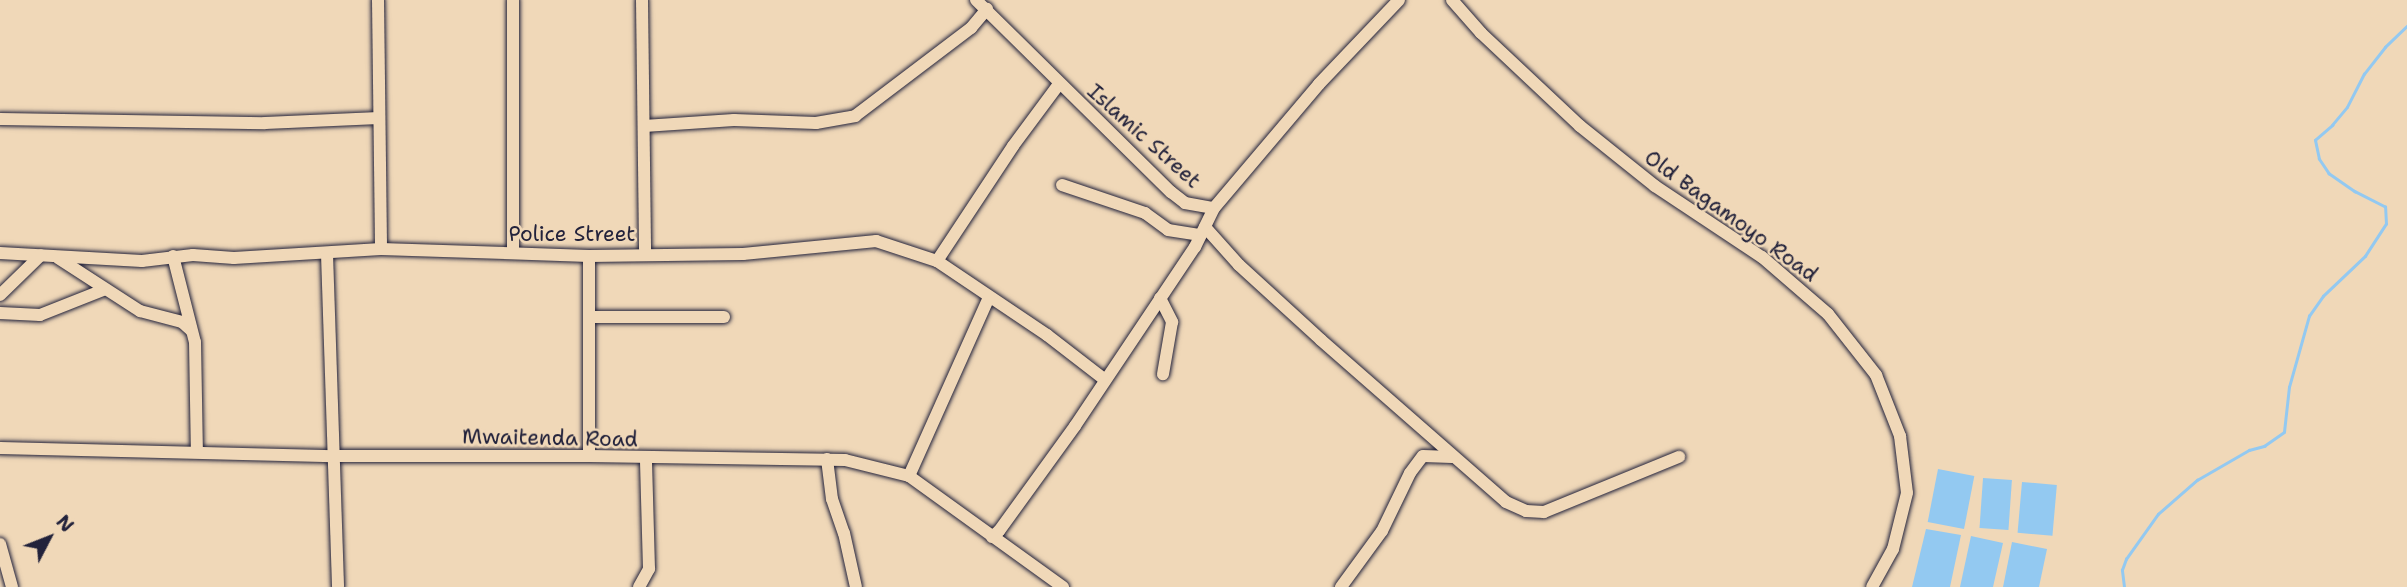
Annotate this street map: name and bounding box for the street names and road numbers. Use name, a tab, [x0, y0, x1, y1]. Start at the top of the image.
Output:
street label: Islamic Street	[1082, 79, 1206, 193]
street label: Old Bagamoyo Road	[1640, 145, 1822, 287]
street label: Police Street	[509, 221, 635, 247]
street label: Mwaitenda Road	[462, 424, 638, 452]

